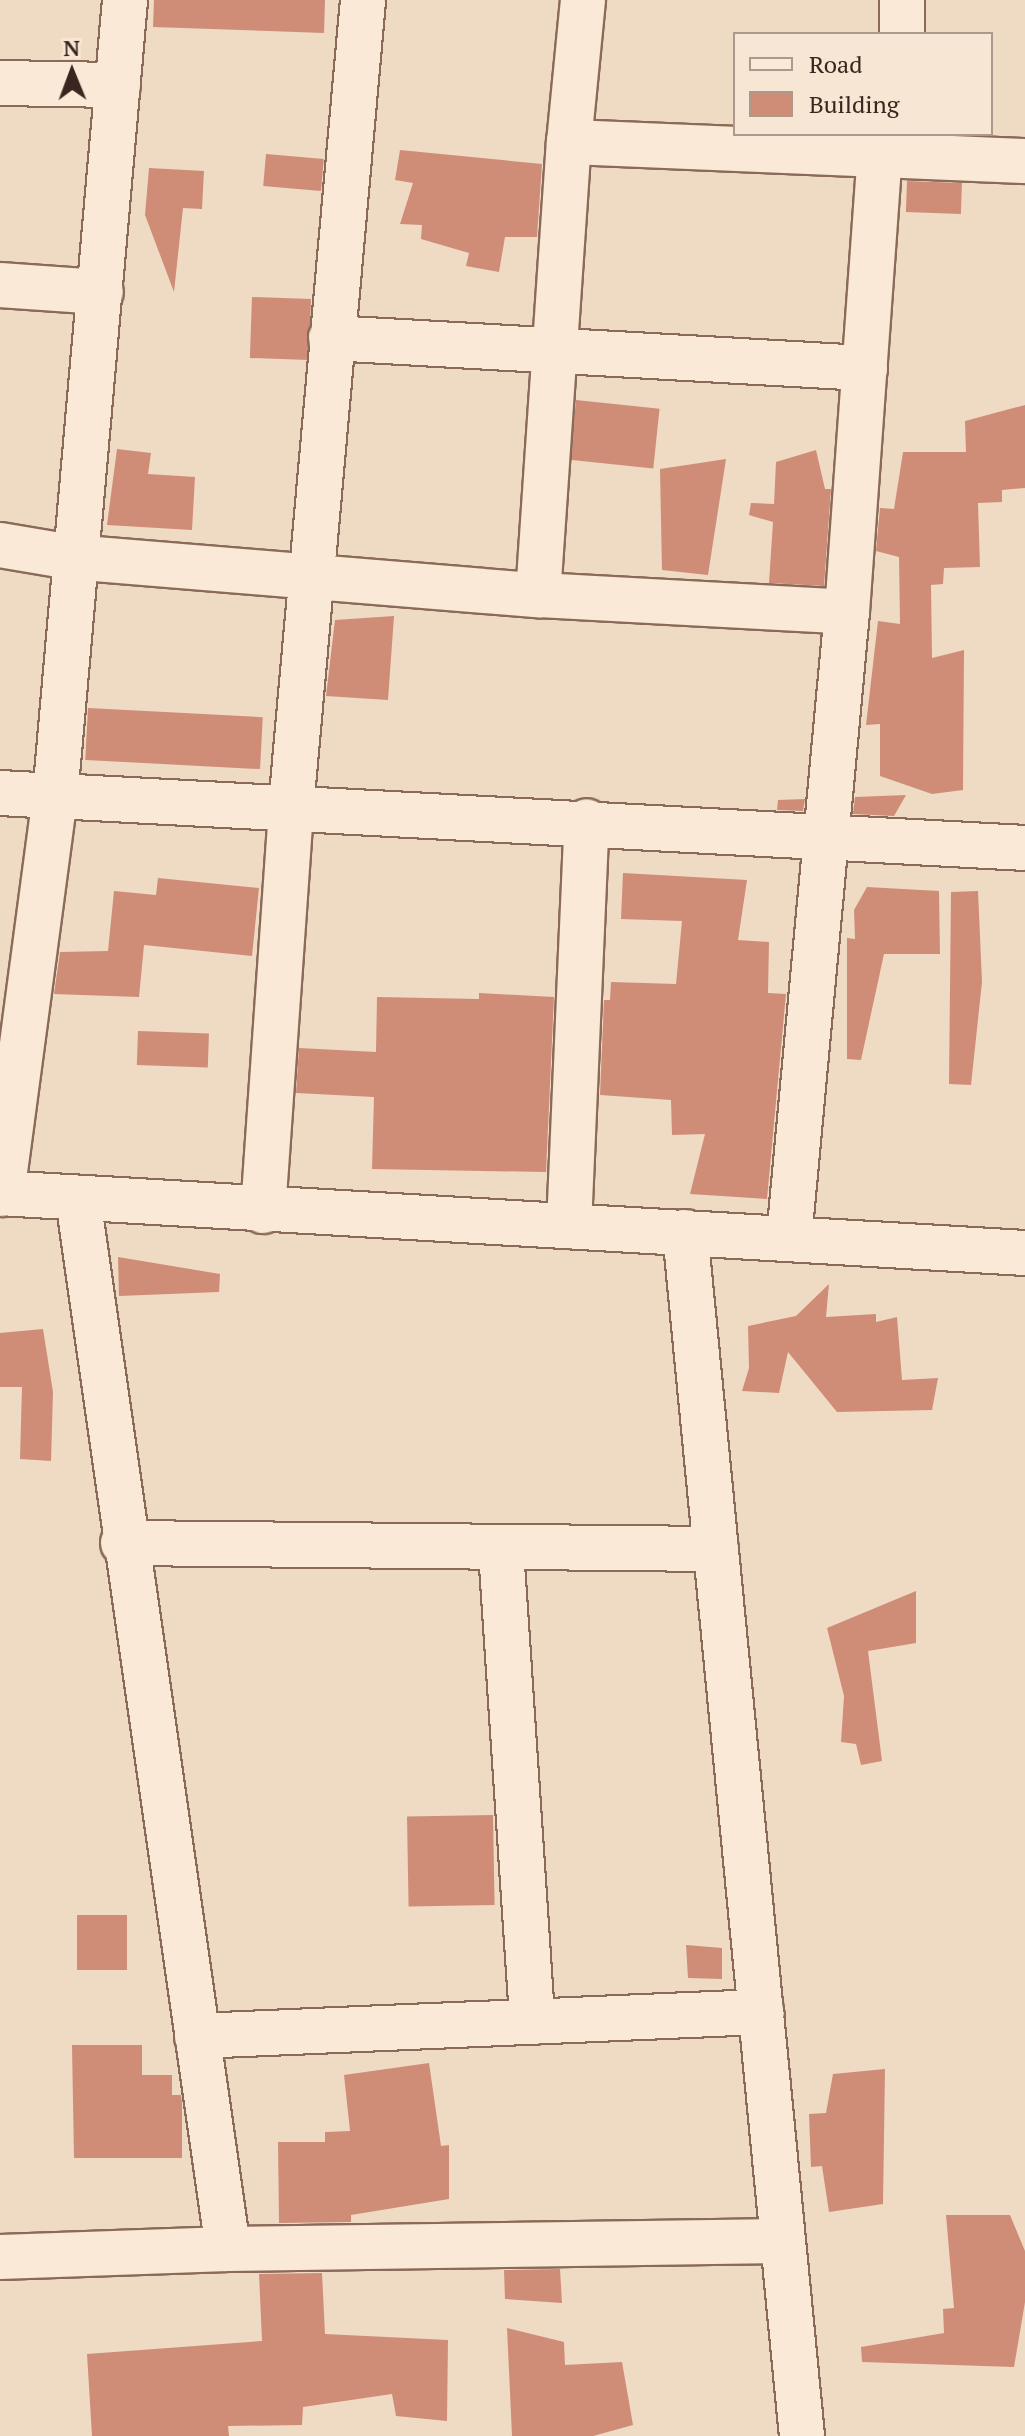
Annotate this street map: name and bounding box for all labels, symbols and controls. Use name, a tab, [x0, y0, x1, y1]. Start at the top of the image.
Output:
north arrow	[32, 32, 112, 112]
legend	[733, 32, 993, 136]
text: N	[63, 33, 80, 62]
text: Road	[809, 48, 863, 80]
text: Building	[809, 88, 899, 120]

